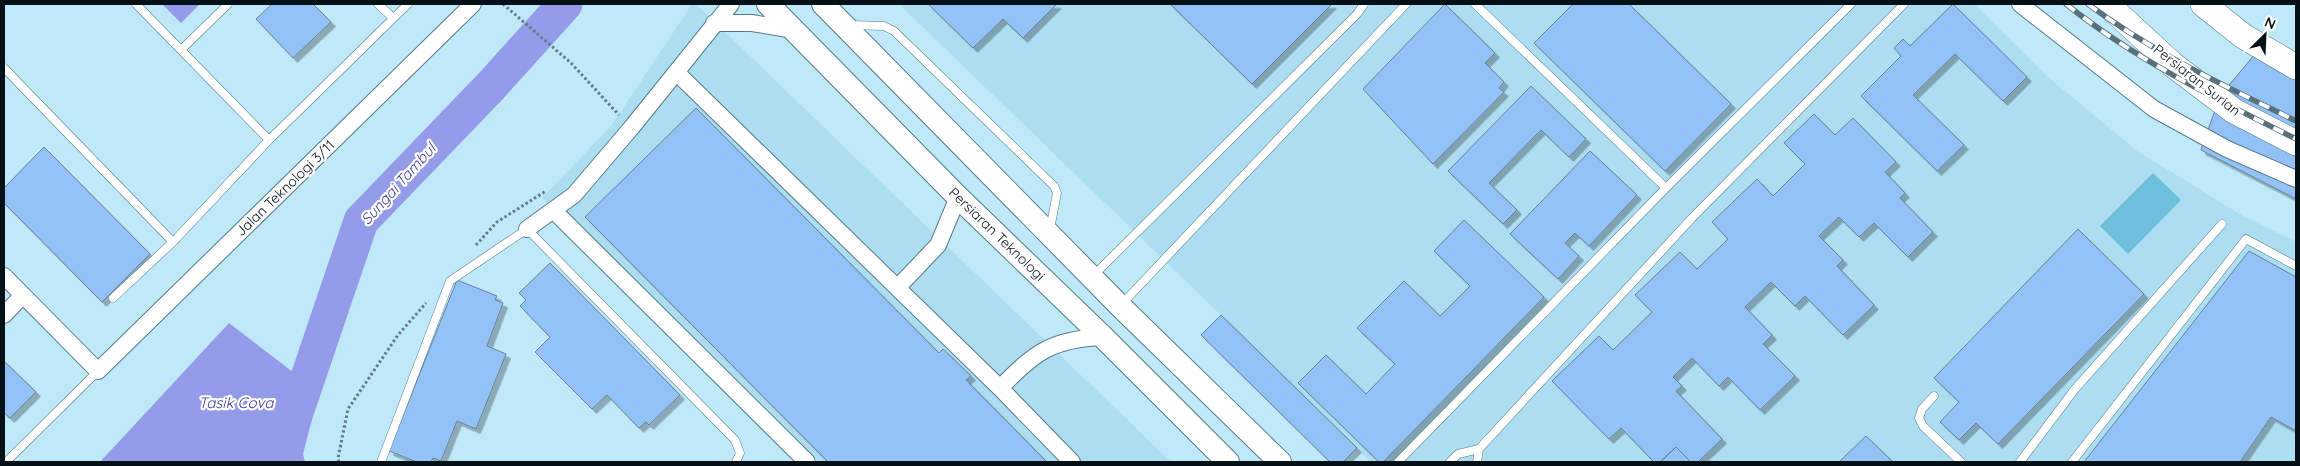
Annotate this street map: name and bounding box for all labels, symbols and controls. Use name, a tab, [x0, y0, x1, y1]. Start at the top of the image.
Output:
north arrow	[2240, 10, 2290, 60]
text: N	[2262, 13, 2279, 33]
street label: Persiaran Surian	[2150, 40, 2244, 120]
street label: Jalan Teknologi 3/11	[232, 136, 338, 240]
water label: Sungai Tambul	[357, 138, 440, 229]
street label: Persiaran Teknologi	[945, 183, 1049, 285]
water label: Tasik Cova	[199, 393, 274, 412]

